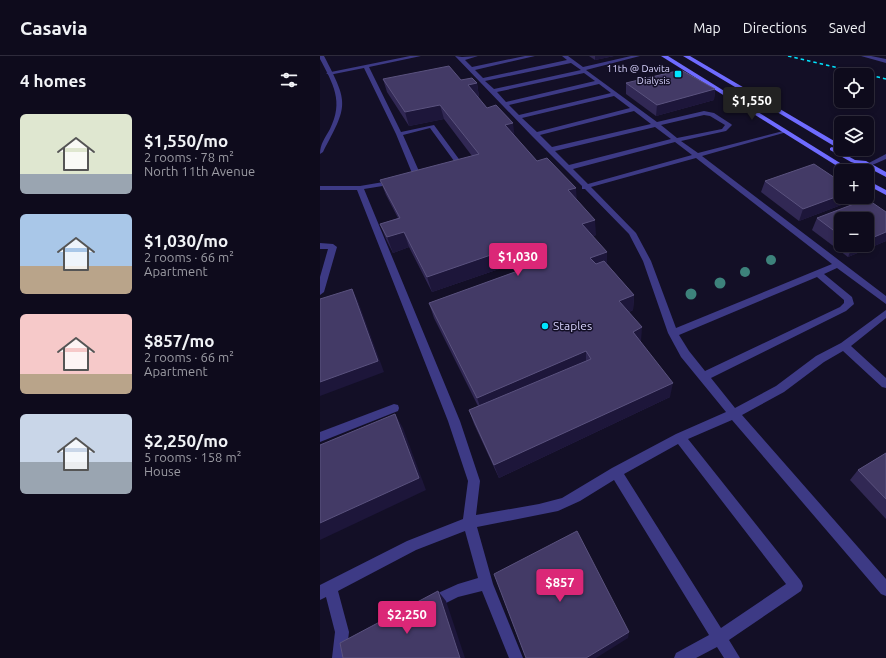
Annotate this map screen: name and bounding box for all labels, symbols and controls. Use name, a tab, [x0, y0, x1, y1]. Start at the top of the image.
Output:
text: Casavia	[20, 17, 87, 39]
text: Map	[693, 20, 721, 36]
text: Directions	[743, 20, 807, 36]
text: Saved	[829, 20, 866, 36]
place label: 11th @ Davita Dialysis	[607, 63, 670, 86]
map controls	[834, 68, 874, 252]
button: locate	[834, 68, 874, 108]
icon: filters	[278, 69, 300, 91]
marker: 11th @ Davita Dialysis	[673, 69, 683, 79]
text: 4 homes	[20, 71, 86, 90]
pin: $1,550	[719, 87, 785, 121]
text: $1,550	[732, 93, 772, 107]
button: layers	[834, 116, 874, 156]
icon: home	[52, 130, 100, 178]
text: $1,550/mo	[144, 131, 228, 150]
text: 2 rooms · 78 m²	[144, 150, 234, 164]
text: North 11th Avenue	[144, 164, 255, 178]
button: +	[834, 164, 874, 204]
button: −	[834, 212, 874, 252]
icon: home	[52, 230, 100, 278]
text: $1,030/mo	[144, 231, 228, 250]
pin: $1,030	[485, 243, 551, 277]
text: $1,030	[498, 249, 538, 263]
text: 2 rooms · 66 m²	[144, 250, 234, 264]
text: Apartment	[144, 264, 208, 278]
place label: Staples	[553, 319, 592, 332]
marker: Staples	[540, 321, 550, 331]
icon: home	[52, 330, 100, 378]
text: $857/mo	[144, 331, 214, 350]
text: 2 rooms · 66 m²	[144, 350, 234, 364]
text: Apartment	[144, 364, 208, 378]
icon: home	[52, 430, 100, 478]
text: $2,250/mo	[144, 431, 228, 450]
text: 5 rooms · 158 m²	[144, 450, 241, 464]
text: House	[144, 464, 181, 478]
pin: $857	[536, 569, 584, 603]
text: $857	[545, 575, 575, 589]
pin: $2,250	[374, 601, 440, 635]
text: $2,250	[387, 607, 427, 621]

